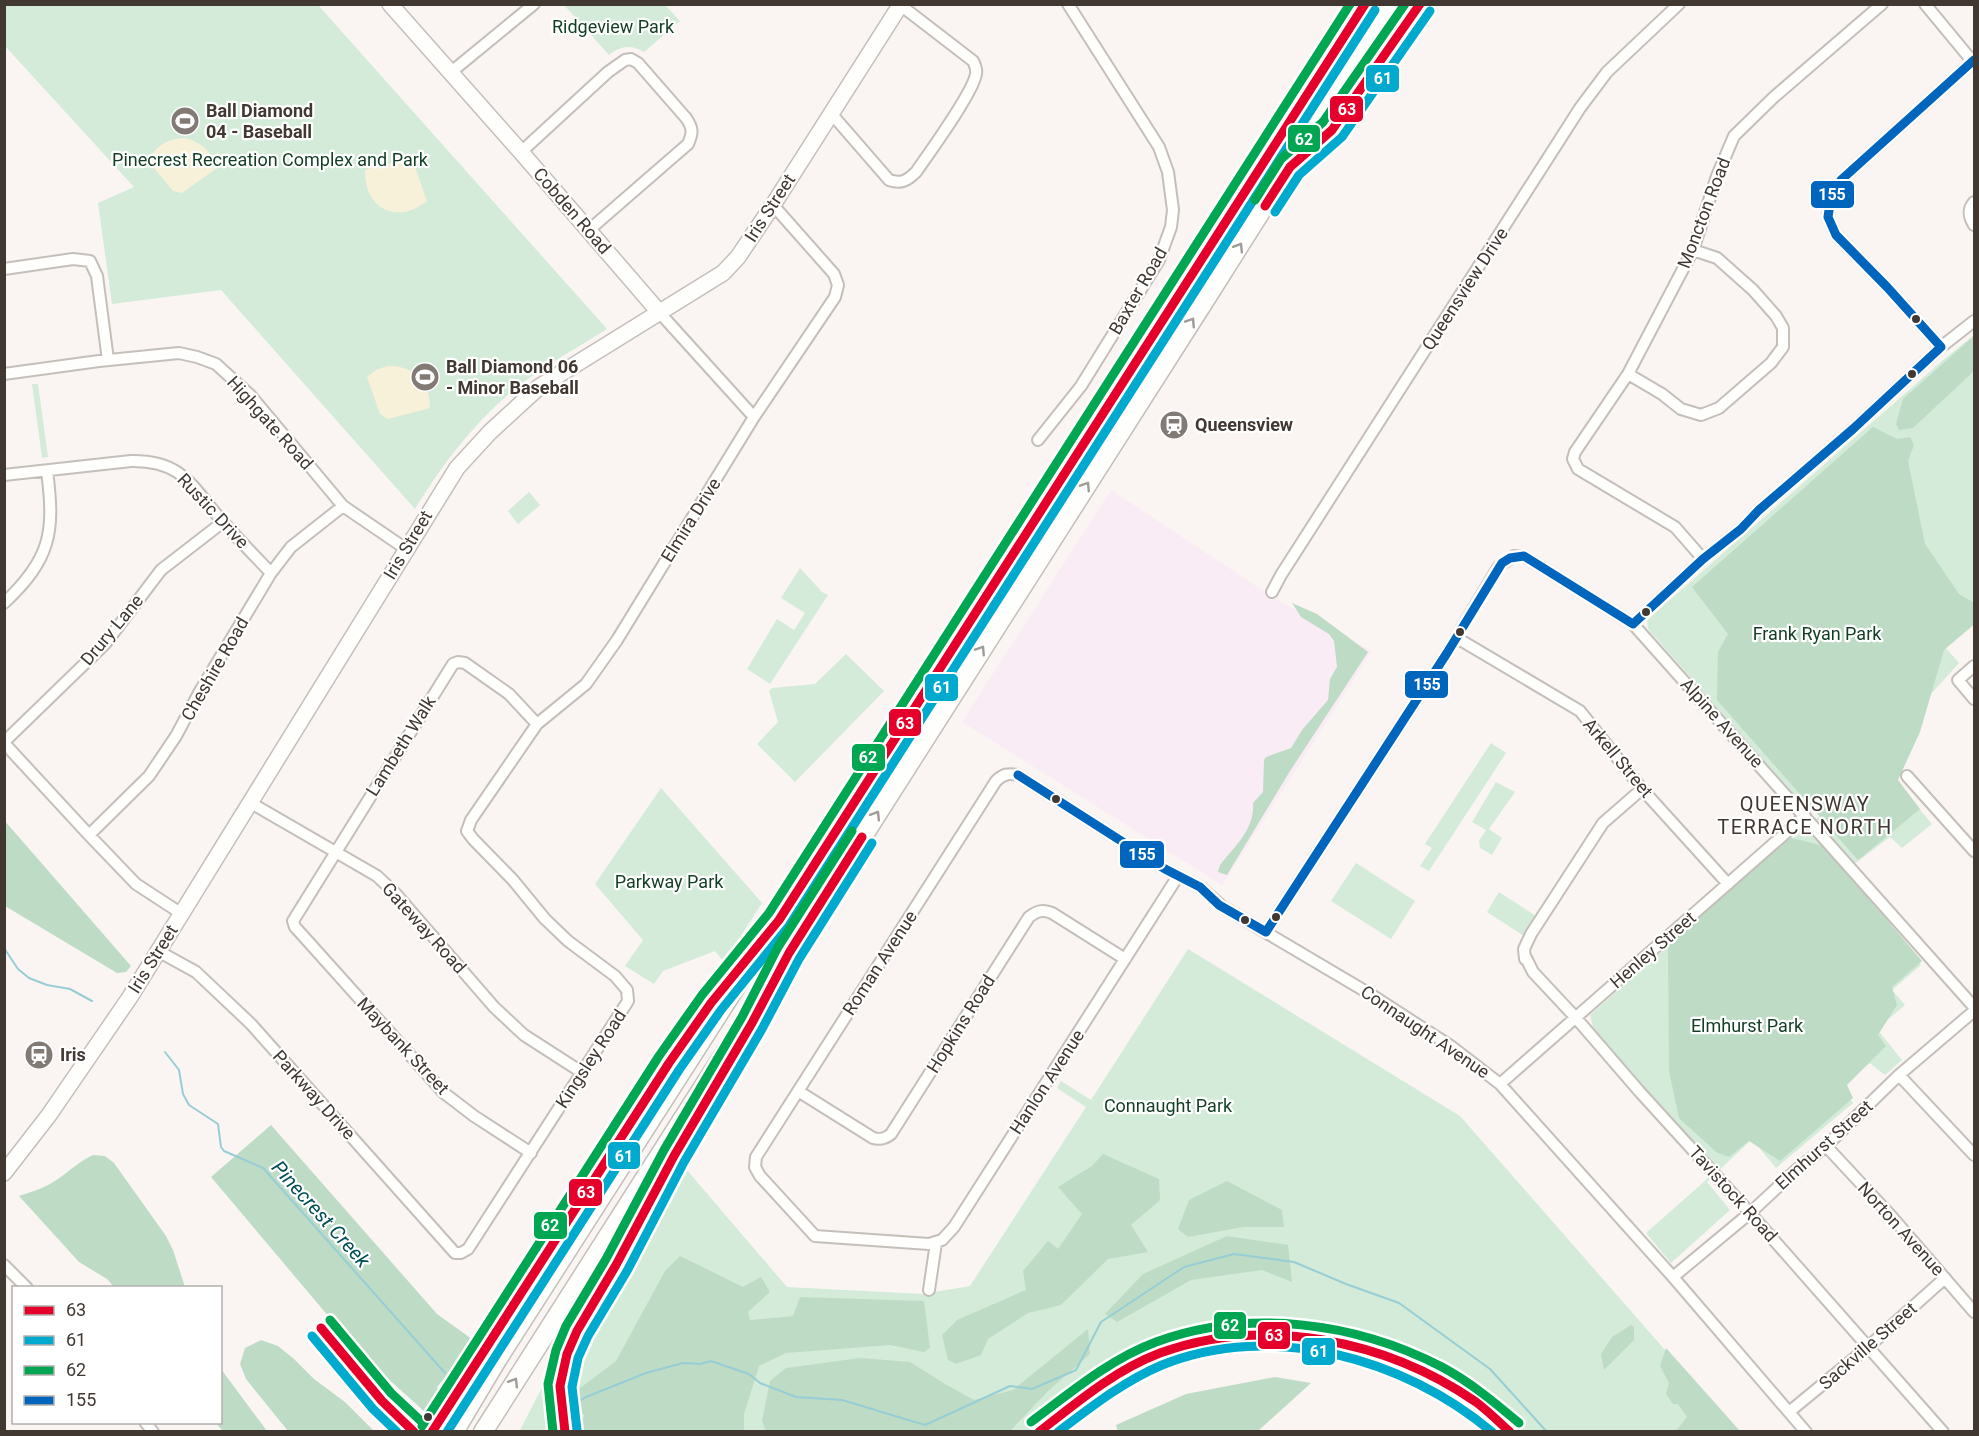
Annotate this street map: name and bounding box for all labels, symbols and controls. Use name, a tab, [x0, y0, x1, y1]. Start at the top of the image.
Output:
park label: Ridgeview Park	[552, 16, 675, 37]
line badge: 61	[1365, 64, 1400, 93]
text: 61	[1374, 69, 1392, 88]
line badge: 63	[1329, 95, 1364, 123]
place label: Ball Diamond 04 - Baseball	[206, 100, 313, 142]
text: 63	[1338, 100, 1356, 119]
sports icon: Ball Diamond 04 - Baseball	[169, 105, 201, 137]
line badge: 62	[1287, 124, 1321, 153]
text: 62	[1295, 130, 1313, 149]
park label: Pinecrest Recreation Complex and Park	[112, 149, 429, 170]
street label: Moncton Road	[1673, 154, 1734, 271]
street label: Cobden Road	[529, 163, 616, 258]
street label: Iris Street	[740, 170, 799, 246]
line badge: 155	[1810, 180, 1855, 209]
text: 155	[1818, 185, 1846, 204]
street label: Queensview Drive	[1417, 224, 1512, 354]
street label: Baxter Road	[1104, 243, 1171, 338]
one-way arrow	[1231, 243, 1242, 254]
unlabelled marker	[1910, 313, 1922, 325]
one-way arrow	[1184, 318, 1196, 328]
place label: Ball Diamond 06 - Minor Baseball	[446, 356, 579, 398]
sports icon: Ball Diamond 06 - Minor Baseball	[409, 361, 441, 393]
unlabelled marker	[1906, 368, 1918, 380]
street label: Highgate Road	[223, 372, 318, 474]
station icon: Queensview	[1158, 409, 1190, 441]
place label: Queensview	[1195, 414, 1293, 435]
street label: Rustic Drive	[173, 469, 253, 553]
street label: Elmira Drive	[656, 474, 725, 566]
one-way arrow	[1079, 482, 1091, 492]
street label: Iris Street	[379, 506, 436, 583]
street label: Drury Lane	[76, 590, 147, 669]
unlabelled marker	[1640, 606, 1652, 618]
street label: Cheshire Road	[176, 613, 253, 724]
park label: Frank Ryan Park	[1753, 623, 1882, 644]
unlabelled marker	[1454, 626, 1466, 638]
one-way arrow	[974, 646, 985, 657]
line badge: 155	[1404, 670, 1449, 699]
line badge: 61	[924, 673, 959, 702]
street label: Alpine Avenue	[1677, 673, 1768, 772]
text: 155	[1413, 675, 1441, 694]
text: 61	[933, 678, 951, 697]
street label: Lambeth Walk	[361, 691, 440, 800]
line badge: 63	[888, 708, 922, 737]
text: 63	[896, 714, 914, 733]
street label: Arkell Street	[1579, 714, 1658, 802]
line badge: 62	[851, 743, 886, 772]
text: 62	[859, 748, 877, 767]
district label: QUEENSWAY TERRACE NORTH	[1717, 792, 1893, 839]
unlabelled marker	[1050, 793, 1062, 805]
one-way arrow	[869, 811, 881, 821]
line badge: 155	[1119, 840, 1165, 869]
text: 155	[1128, 845, 1156, 864]
park label: Parkway Park	[615, 871, 724, 892]
street label: Gateway Road	[378, 878, 471, 977]
street label: Roman Avenue	[838, 907, 921, 1019]
street label: Henley Street	[1606, 907, 1700, 993]
unlabelled marker	[1270, 911, 1282, 923]
unlabelled marker	[1239, 914, 1251, 926]
street label: Iris Street	[123, 921, 182, 997]
street label: Hopkins Road	[922, 971, 999, 1077]
street label: Connaught Avenue	[1357, 981, 1494, 1082]
street label: Maybank Street	[353, 993, 454, 1099]
street label: Kingsley Road	[551, 1006, 630, 1112]
park label: Elmhurst Park	[1691, 1015, 1804, 1036]
street label: Hanlon Avenue	[1005, 1025, 1088, 1138]
station icon: Iris	[23, 1039, 55, 1071]
place label: Iris	[60, 1044, 86, 1065]
street label: Parkway Drive	[269, 1046, 360, 1144]
park label: Connaught Park	[1104, 1095, 1233, 1116]
street label: Elmhurst Street	[1771, 1095, 1877, 1194]
line badge: 61	[607, 1141, 641, 1170]
street label: Tavistock Road	[1685, 1141, 1782, 1246]
text: 61	[615, 1147, 633, 1166]
water label: Pinecrest Creek	[267, 1156, 376, 1273]
street label: Norton Avenue	[1854, 1177, 1949, 1280]
line badge: 63	[568, 1178, 603, 1207]
text: 63	[577, 1183, 595, 1202]
line badge: 62	[533, 1211, 568, 1240]
text: 62	[541, 1216, 559, 1235]
legend	[12, 1286, 222, 1424]
street label: Sackville Street	[1815, 1297, 1921, 1394]
text: 63	[66, 1299, 86, 1320]
line badge: 62	[1213, 1311, 1247, 1340]
text: 62	[1221, 1316, 1239, 1335]
line badge: 63	[1257, 1321, 1291, 1350]
text: 63	[1265, 1326, 1283, 1345]
text: 61	[66, 1329, 86, 1350]
line badge: 61	[1301, 1337, 1336, 1366]
text: 61	[1310, 1342, 1328, 1361]
text: 62	[66, 1359, 86, 1380]
one-way arrow	[506, 1378, 518, 1388]
text: 155	[66, 1389, 96, 1410]
unlabelled marker	[422, 1411, 434, 1423]

